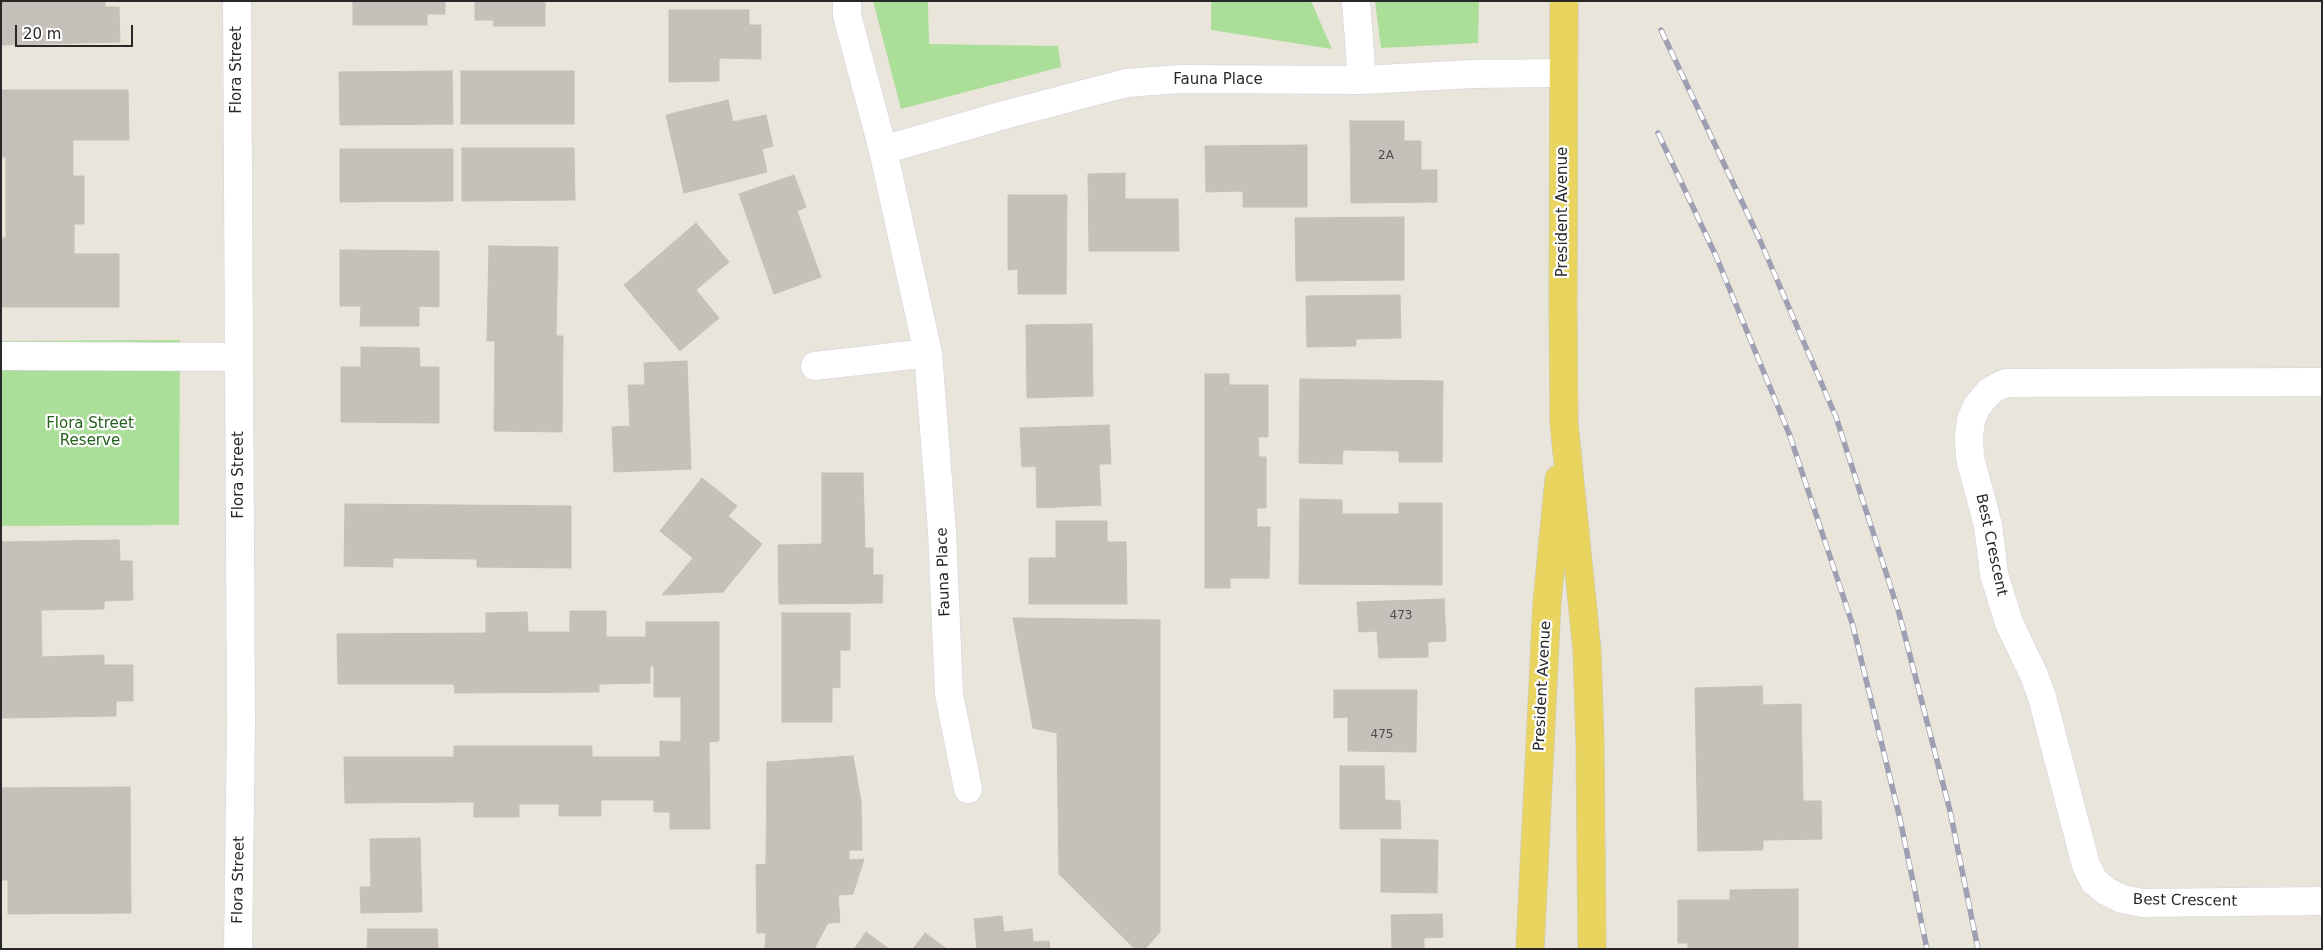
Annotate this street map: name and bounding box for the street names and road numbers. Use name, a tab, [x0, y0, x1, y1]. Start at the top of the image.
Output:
street label: Flora Street	[228, 26, 246, 114]
street label: Fauna Place	[1173, 71, 1263, 89]
street label: President Avenue	[1554, 147, 1572, 277]
street label: Flora Street	[230, 431, 248, 519]
street label: Best Crescent	[1971, 492, 2011, 598]
street label: Fauna Place	[933, 527, 955, 617]
street label: President Avenue	[1531, 620, 1555, 752]
street label: Flora Street	[229, 836, 249, 924]
street label: Best Crescent	[2133, 891, 2237, 911]

